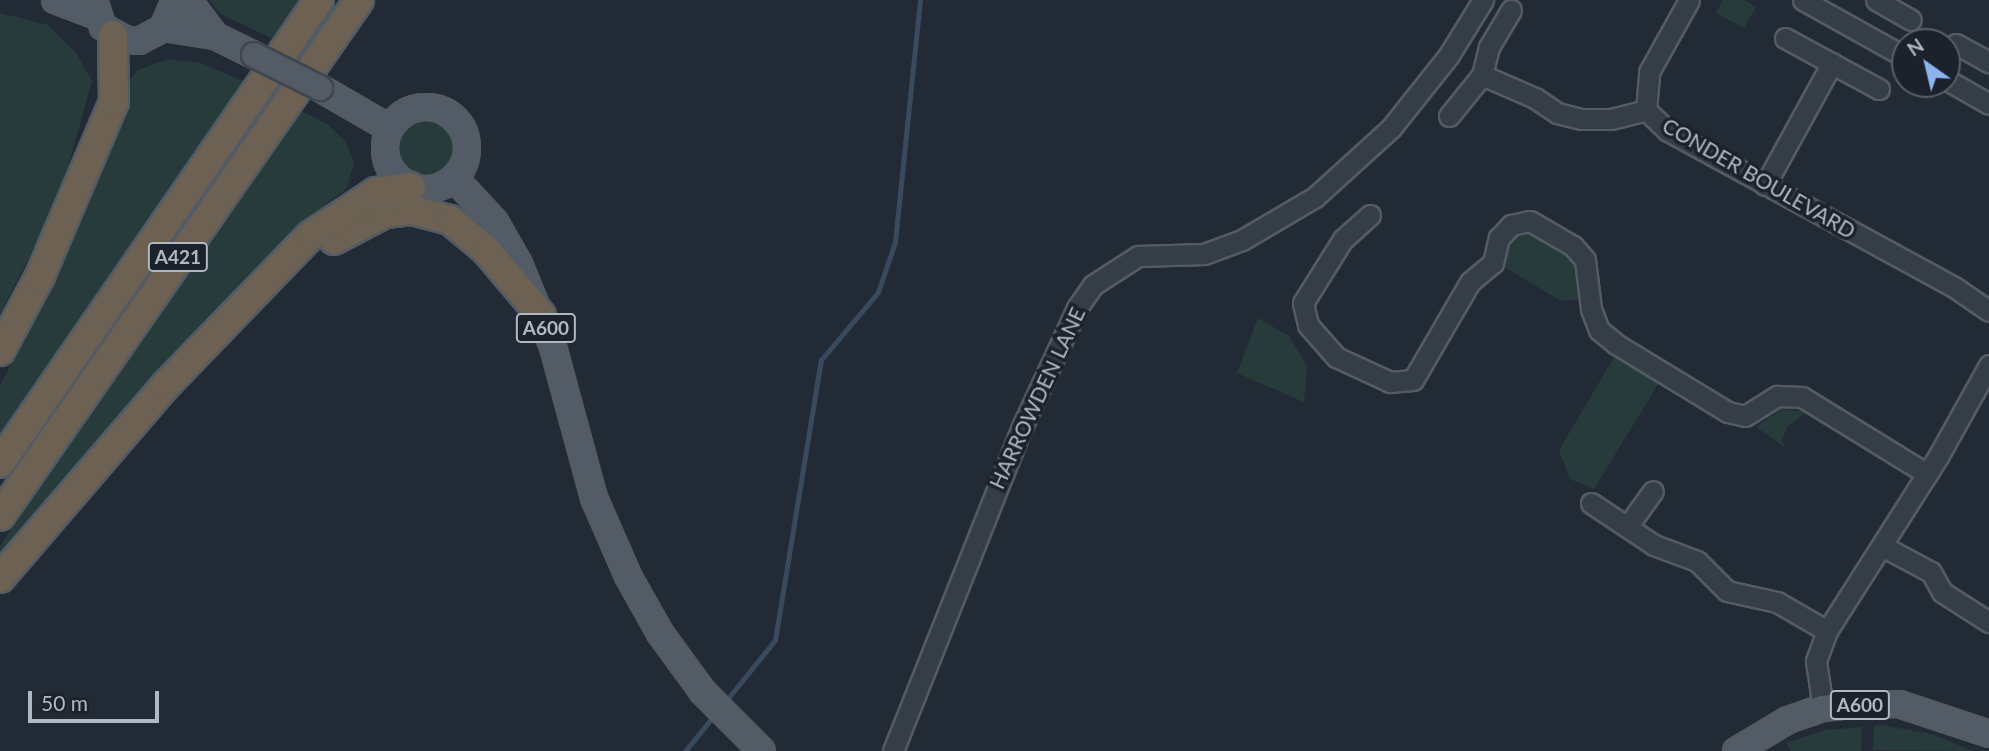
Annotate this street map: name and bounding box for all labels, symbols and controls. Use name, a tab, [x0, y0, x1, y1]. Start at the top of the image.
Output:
north arrow	[1891, 28, 1961, 98]
text: N	[1903, 33, 1928, 60]
street label: CONDER BOULEVARD	[1658, 112, 1860, 244]
road number: A421	[146, 242, 210, 272]
street label: HARROWDEN LANE	[984, 303, 1090, 493]
road number: A600	[514, 312, 578, 344]
scale bar	[32, 678, 163, 722]
text: 50 m	[41, 690, 88, 715]
road number: A600	[1828, 690, 1892, 720]

